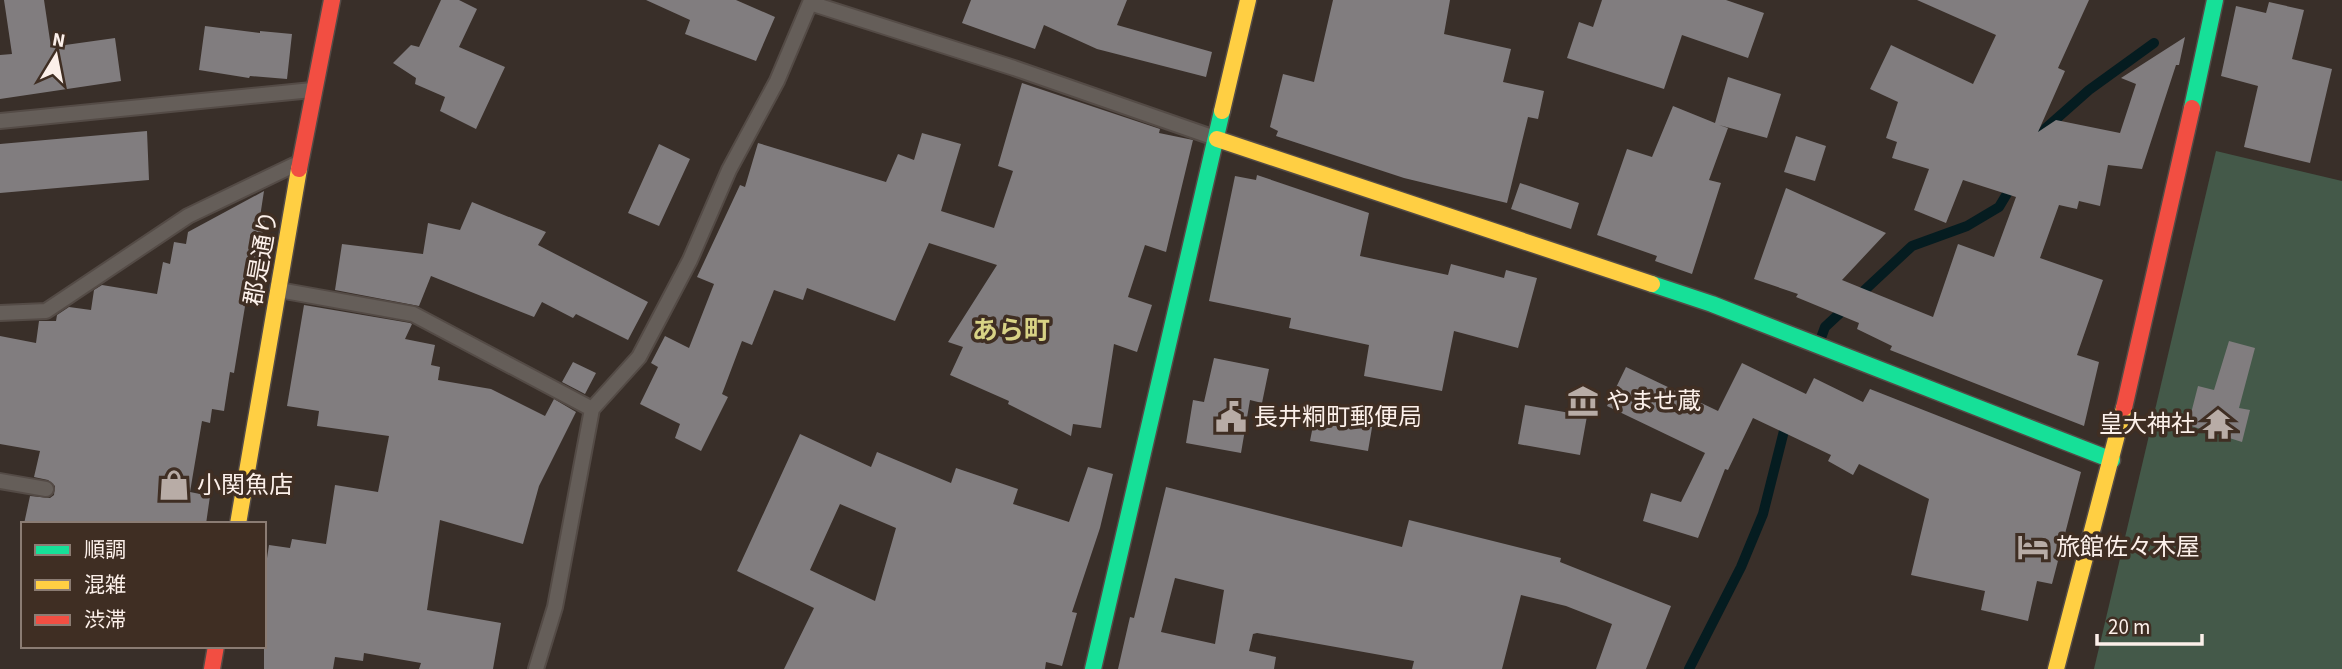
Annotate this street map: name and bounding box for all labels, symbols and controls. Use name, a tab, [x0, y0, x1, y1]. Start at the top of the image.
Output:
north arrow	[21, 21, 91, 91]
text: N	[50, 26, 67, 55]
street label: 郡是通り	[236, 208, 287, 308]
district label: あら町	[972, 312, 1050, 349]
museum icon: やませ蔵	[1566, 384, 1600, 418]
place label: やませ蔵	[1606, 384, 1701, 419]
public building icon: 長井粡町郵便局	[1214, 400, 1248, 434]
place label: 長井粡町郵便局	[1254, 400, 1422, 435]
place label: 皇大神社	[2099, 407, 2195, 442]
temple icon: 皇大神社	[2201, 407, 2235, 441]
shop icon: 小関魚店	[157, 468, 191, 502]
place label: 小関魚店	[197, 468, 293, 503]
legend	[21, 522, 266, 648]
hotel icon: 旅館佐々木屋	[2016, 530, 2050, 564]
place label: 旅館佐々木屋	[2056, 530, 2200, 565]
text: 順調	[84, 535, 126, 565]
text: 混雑	[84, 570, 126, 600]
scale bar	[2097, 602, 2202, 646]
text: 渋滞	[84, 605, 126, 635]
text: 20 m	[2108, 612, 2150, 642]

